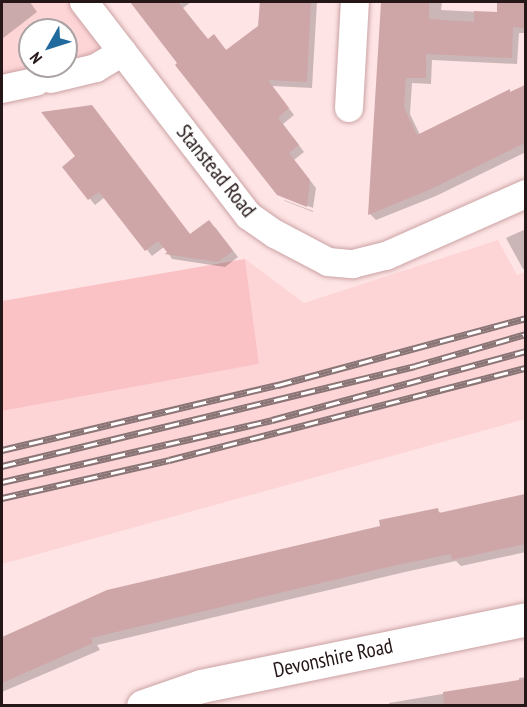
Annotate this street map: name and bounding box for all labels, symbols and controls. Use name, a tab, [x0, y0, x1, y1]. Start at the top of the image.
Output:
north arrow	[18, 18, 78, 78]
text: N	[25, 48, 46, 68]
street label: Stanstead Road	[171, 120, 261, 222]
street label: Devonshire Road	[271, 633, 395, 683]

